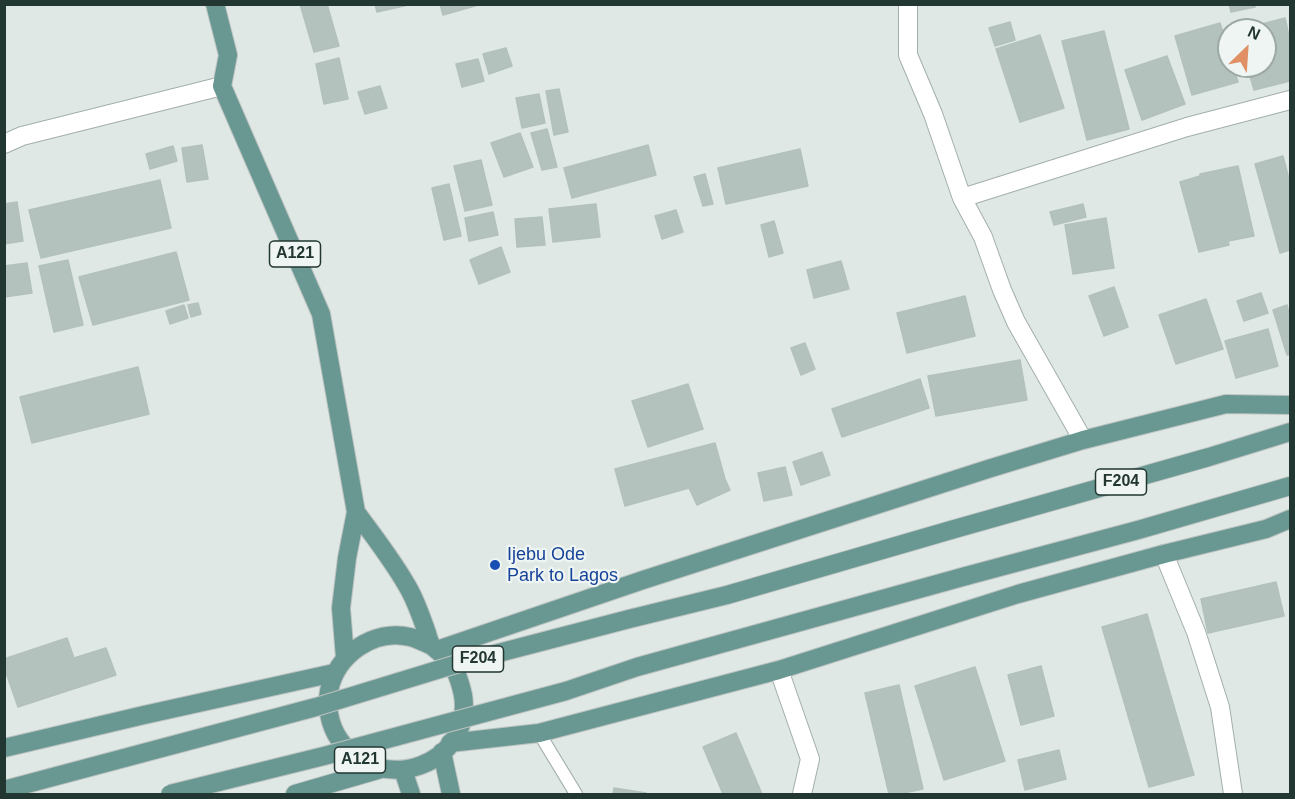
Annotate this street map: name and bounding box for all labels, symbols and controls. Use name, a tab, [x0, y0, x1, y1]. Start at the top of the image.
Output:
north arrow	[1217, 18, 1277, 78]
text: N	[1245, 23, 1263, 43]
road number: A121	[270, 241, 320, 267]
road number: F204	[1096, 469, 1146, 495]
place label: Ijebu Ode Park to Lagos	[507, 544, 618, 586]
marker: Ijebu Ode Park to Lagos	[488, 558, 502, 572]
road number: F204	[452, 646, 504, 672]
road number: A121	[334, 747, 386, 773]

